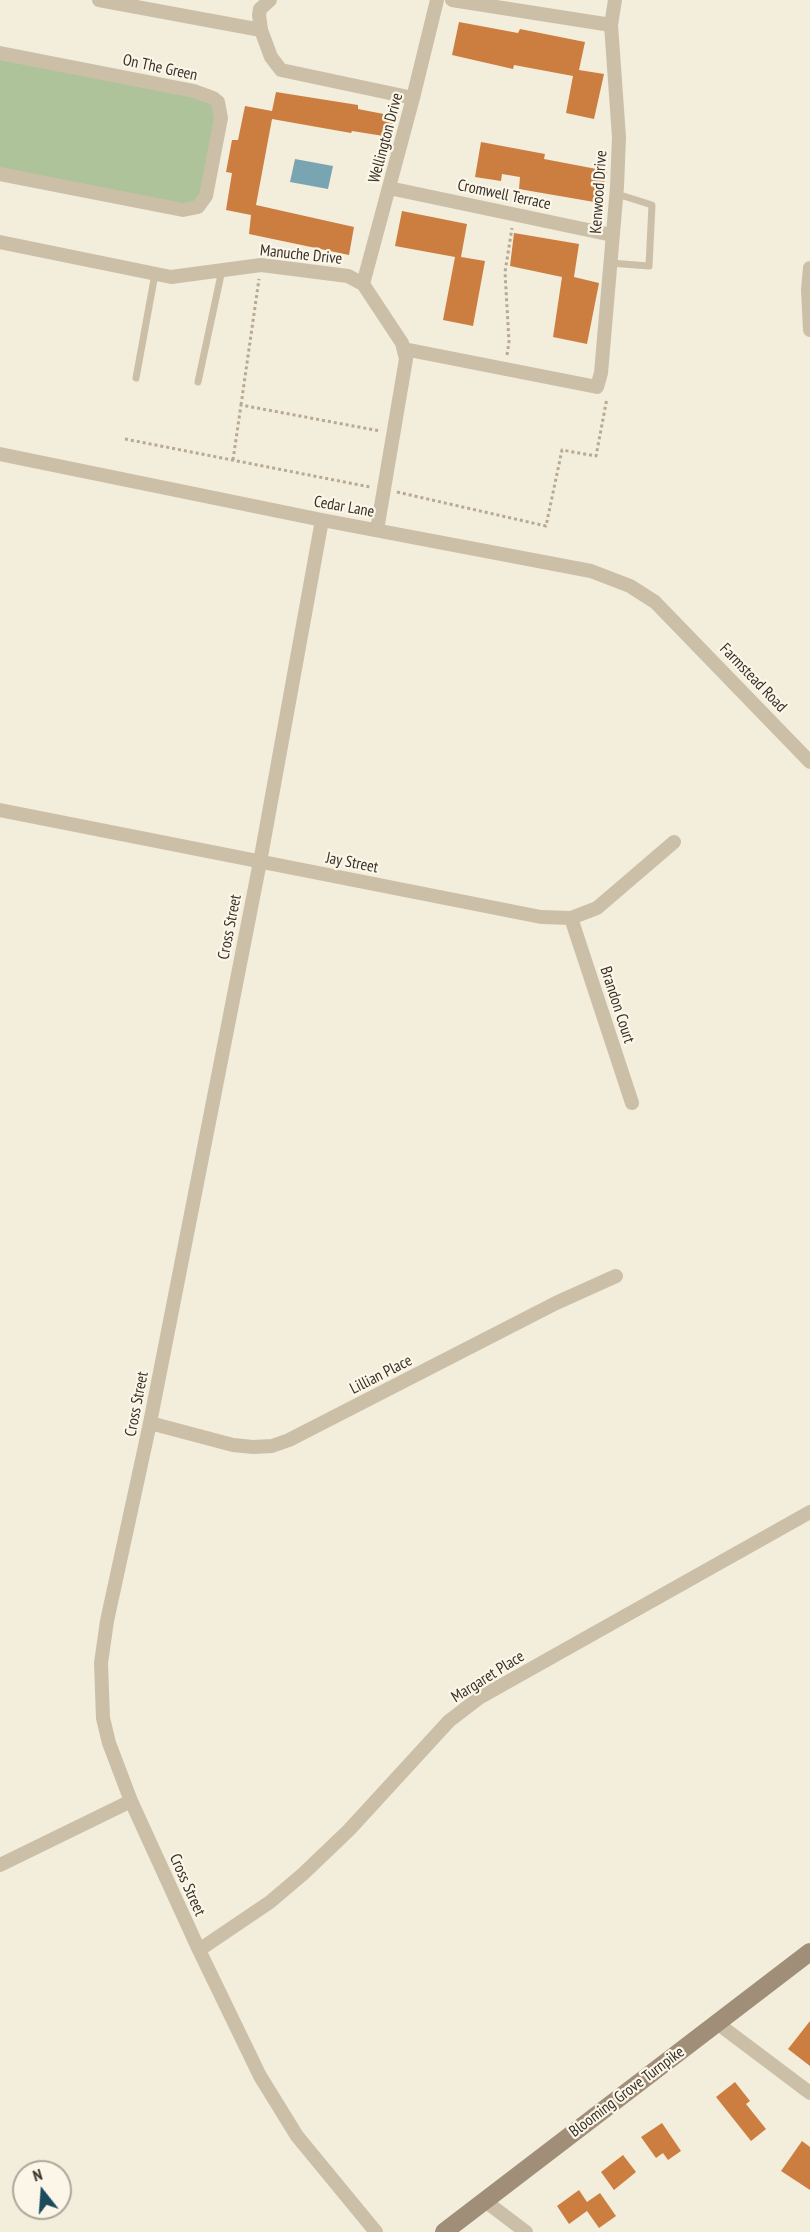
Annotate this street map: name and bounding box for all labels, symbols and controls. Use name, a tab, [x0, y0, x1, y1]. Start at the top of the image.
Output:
street label: On The Green	[121, 51, 199, 85]
street label: Wellington Drive	[365, 91, 407, 185]
street label: Kenwood Drive	[587, 150, 611, 234]
street label: Cromwell Terrace	[456, 176, 552, 214]
street label: Manuche Drive	[259, 241, 343, 269]
street label: Cedar Lane	[312, 492, 376, 522]
street label: Farmstead Road	[715, 640, 791, 716]
street label: Jay Street	[324, 849, 380, 877]
street label: Cross Street	[214, 893, 246, 961]
street label: Brandon Court	[596, 964, 638, 1046]
street label: Lillian Place	[347, 1351, 415, 1399]
street label: Cross Street	[121, 1370, 153, 1438]
street label: Margaret Place	[448, 1647, 528, 1707]
street label: Cross Street	[165, 1851, 209, 1919]
street label: Blooming Grove Turnpike	[566, 2043, 688, 2141]
north arrow	[12, 2160, 72, 2220]
text: N	[30, 2164, 44, 2186]

